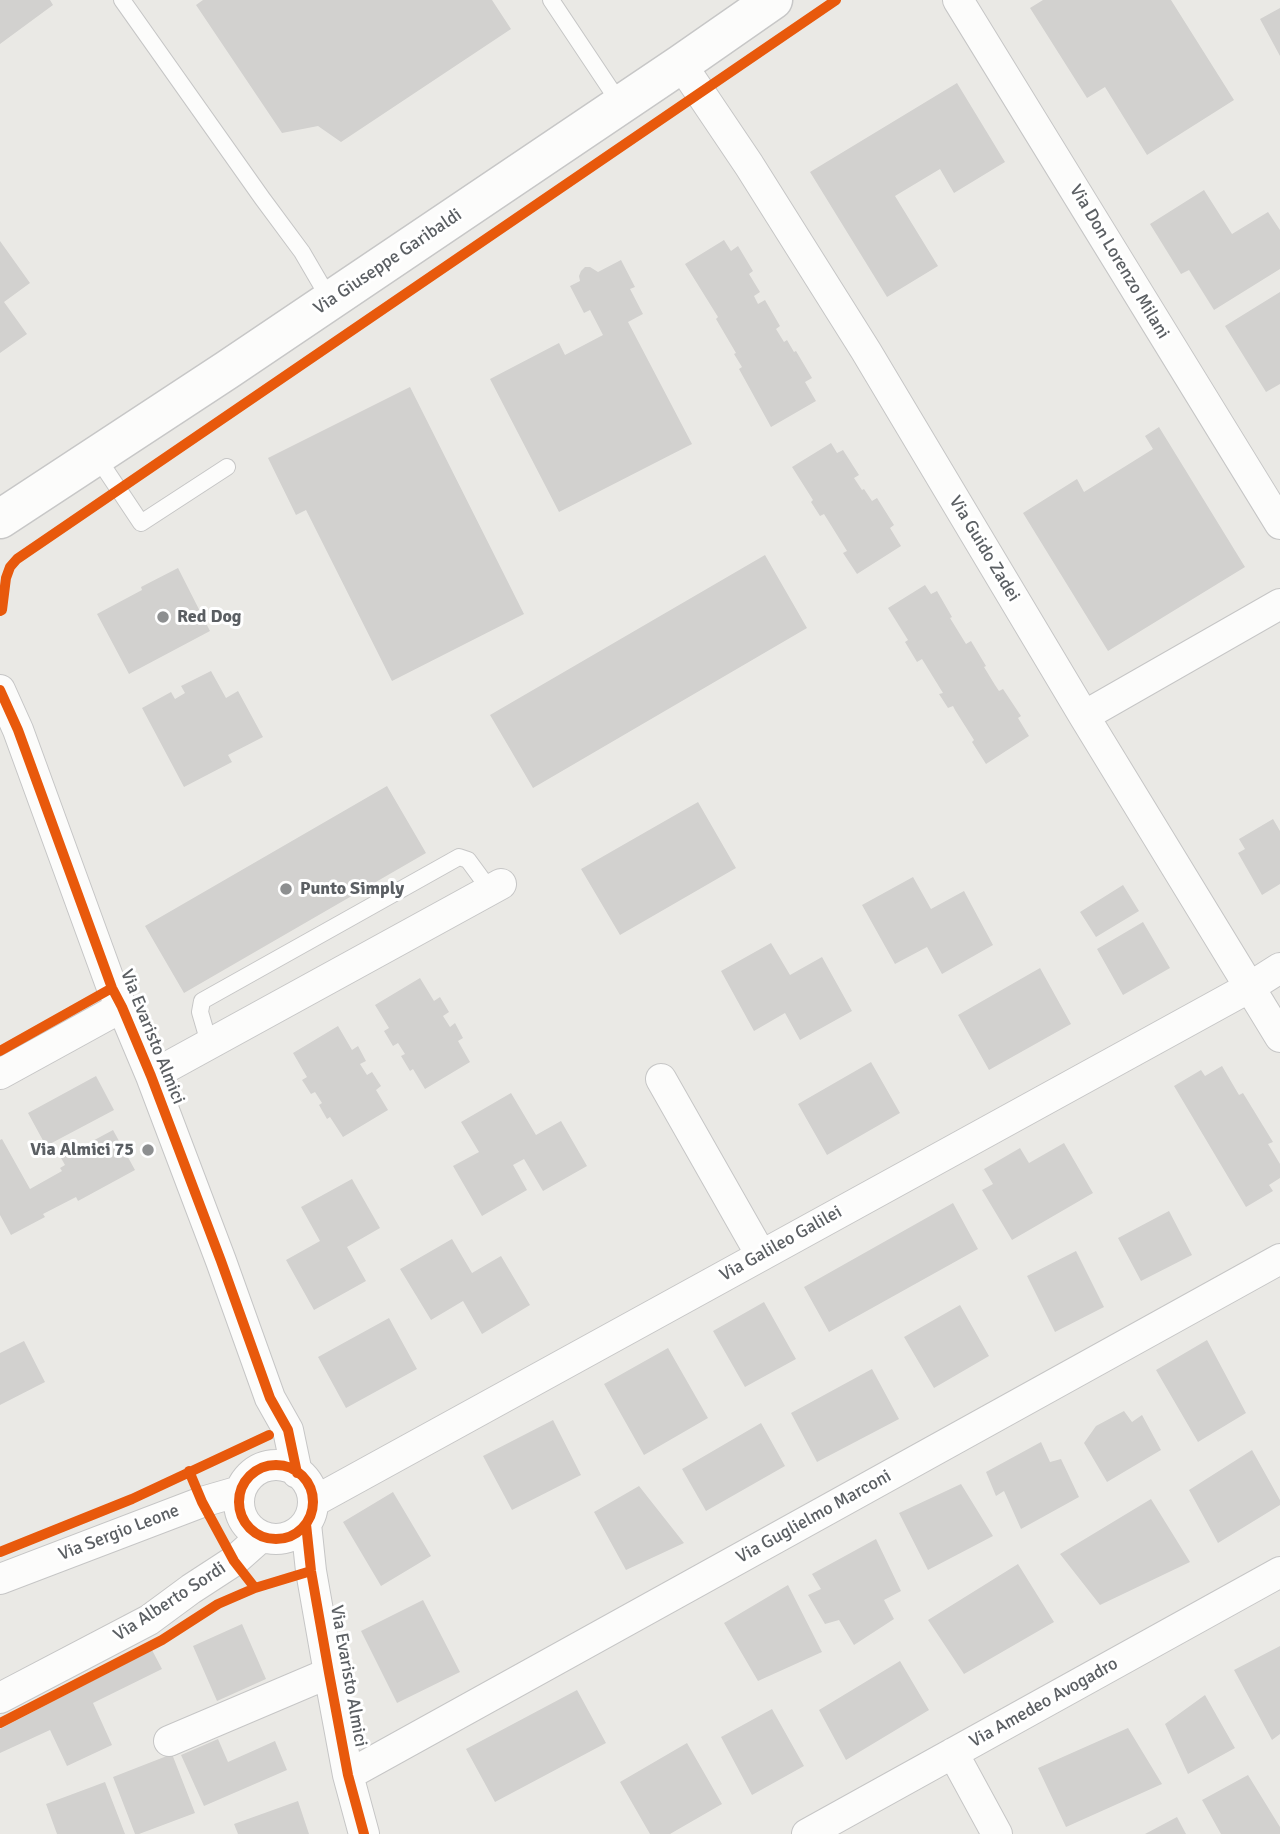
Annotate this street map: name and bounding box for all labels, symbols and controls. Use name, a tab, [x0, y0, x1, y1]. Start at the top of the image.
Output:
street label: Via Don Lorenzo Milani	[1064, 181, 1174, 343]
street label: Via Giuseppe Garibaldi	[310, 204, 466, 320]
street label: Via Guido Zadei	[944, 492, 1024, 606]
place label: Red Dog	[177, 606, 241, 628]
marker: Red Dog	[155, 609, 171, 625]
place label: Punto Simply	[300, 878, 404, 900]
marker: Punto Simply	[278, 881, 294, 897]
street label: Via Evaristo Almici	[115, 966, 189, 1108]
place label: Via Almici 75	[30, 1139, 134, 1161]
marker: Via Almici 75	[140, 1142, 156, 1158]
street label: Via Galileo Galilei	[716, 1202, 846, 1286]
street label: Via Guglielmo Marconi	[733, 1465, 895, 1569]
street label: Via Sergio Leone	[56, 1500, 182, 1566]
street label: Via Alberto Sordi	[110, 1558, 230, 1646]
street label: Via Evaristo Almici	[325, 1603, 371, 1749]
street label: Via Amedeo Avogadro	[966, 1653, 1122, 1753]

